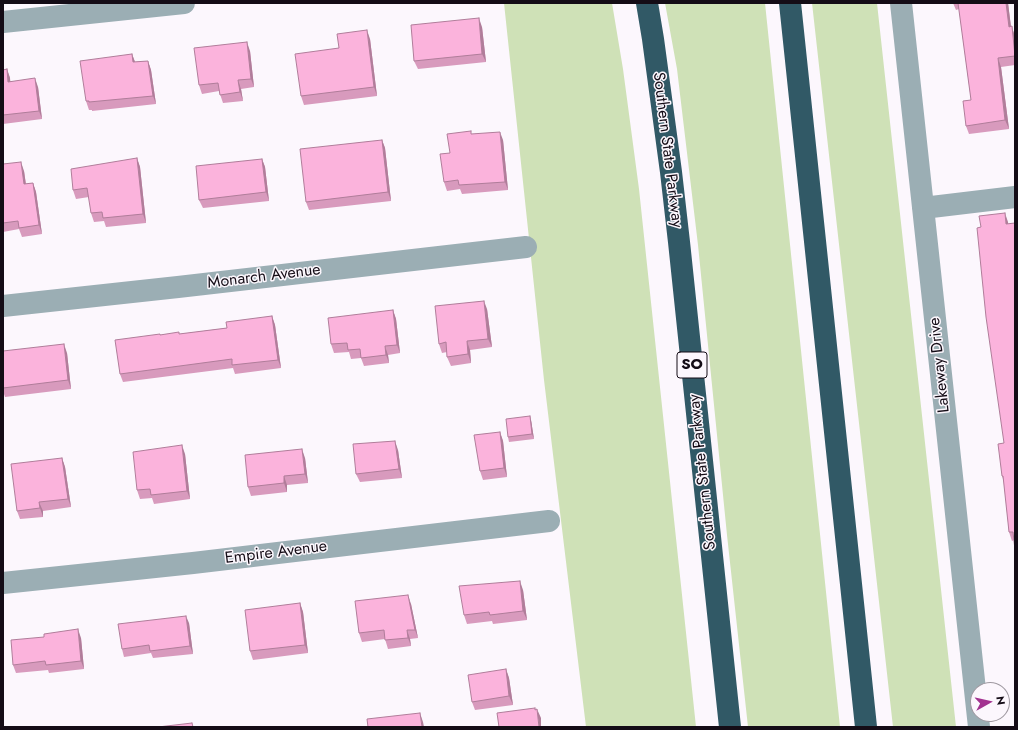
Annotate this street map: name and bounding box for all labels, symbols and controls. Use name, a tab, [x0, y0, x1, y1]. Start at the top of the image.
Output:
street label: Southern State Parkway	[648, 71, 686, 229]
street label: Monarch Avenue	[206, 261, 322, 293]
street label: Lakeway Drive	[925, 316, 955, 414]
road number: SO	[677, 352, 707, 378]
street label: Southern State Parkway	[685, 393, 721, 551]
street label: Empire Avenue	[224, 537, 328, 569]
north arrow	[970, 682, 1010, 722]
text: N	[992, 695, 1009, 706]

